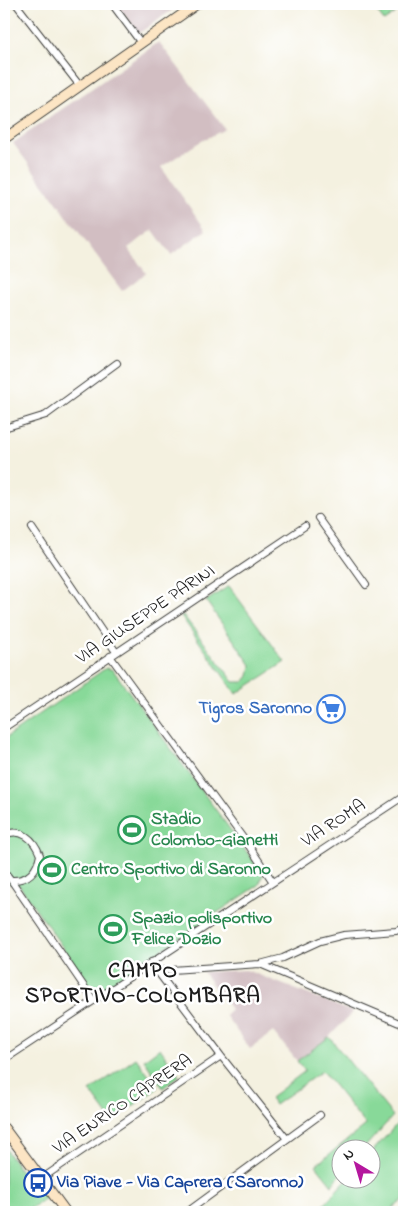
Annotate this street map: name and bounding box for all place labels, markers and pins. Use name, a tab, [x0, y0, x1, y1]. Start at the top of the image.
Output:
supermarket icon: Tigros Saronno	[316, 694, 346, 724]
place label: Tigros Saronno	[198, 696, 312, 723]
place label: Stadio Colombo-Gianetti	[151, 807, 278, 854]
sports icon: Stadio Colombo-Gianetti	[117, 815, 147, 845]
sports icon: Centro Sportivo di Saronno	[37, 855, 67, 885]
place label: Centro Sportivo di Saronno	[71, 857, 271, 883]
place label: Spazio polisportivo Felice Dozio	[131, 906, 272, 953]
sports icon: Spazio polisportivo Felice Dozio	[98, 914, 128, 944]
bus stop icon: Via Piave - Via Caprera (Saronno)	[23, 1168, 53, 1198]
place label: Via Piave - Via Caprera (Saronno)	[56, 1170, 304, 1196]

